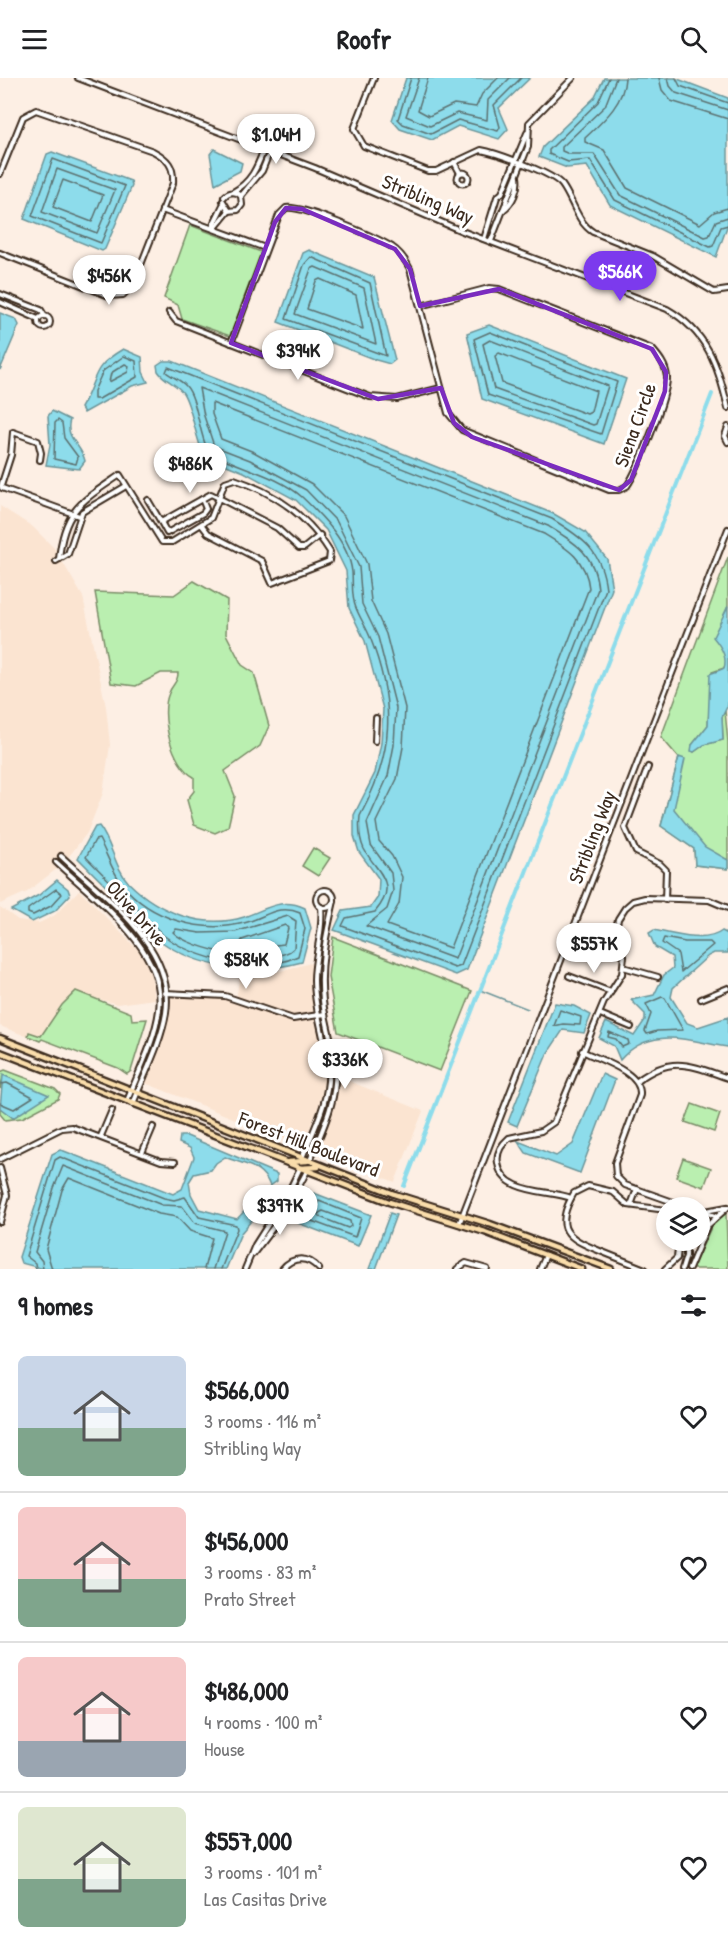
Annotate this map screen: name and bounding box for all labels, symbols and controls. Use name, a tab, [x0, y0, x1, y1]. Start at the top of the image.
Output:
text: Roofr	[337, 21, 391, 57]
icon: menu	[18, 23, 51, 56]
icon: search	[677, 23, 710, 56]
pin: $1.04M	[227, 114, 325, 165]
text: $1.04M	[251, 120, 301, 147]
street label: Stribling Way	[378, 167, 478, 230]
pin: $566K	[578, 251, 662, 302]
pin: $456K	[67, 255, 151, 306]
text: $566K	[597, 257, 643, 284]
text: $456K	[87, 261, 131, 288]
pin: $394K	[256, 330, 340, 381]
text: $394K	[276, 336, 320, 363]
street label: Siena Circle	[607, 379, 662, 470]
pin: $486K	[148, 443, 232, 494]
text: $486K	[168, 449, 212, 476]
street label: Stribling Way	[561, 786, 622, 887]
street label: Olive Drive	[101, 874, 174, 951]
pin: $557K	[552, 923, 636, 974]
text: $557K	[570, 929, 618, 956]
pin: $584K	[204, 939, 288, 990]
text: $584K	[223, 945, 269, 972]
pin: $336K	[303, 1039, 387, 1090]
text: $336K	[322, 1045, 368, 1072]
street label: Forest Hill Boulevard	[234, 1104, 383, 1183]
pin: $397K	[238, 1185, 322, 1236]
text: $397K	[257, 1191, 303, 1218]
map controls	[656, 1197, 710, 1251]
button: layers	[656, 1197, 710, 1251]
text: 9 homes	[18, 1288, 93, 1323]
icon: filters	[677, 1289, 710, 1322]
text: $566,000	[204, 1372, 289, 1407]
icon: home	[66, 1380, 138, 1452]
icon: heart	[677, 1400, 710, 1433]
text: 3 rooms · 116 m²	[204, 1407, 321, 1434]
text: Stribling Way	[204, 1434, 301, 1461]
text: $456,000	[204, 1523, 289, 1558]
icon: home	[66, 1531, 138, 1603]
icon: heart	[677, 1551, 710, 1584]
text: 3 rooms · 83 m²	[204, 1558, 316, 1585]
text: Prato Street	[204, 1585, 295, 1612]
text: $486,000	[204, 1673, 289, 1708]
icon: home	[66, 1681, 138, 1753]
icon: heart	[677, 1701, 710, 1734]
text: 4 rooms · 100 m²	[204, 1708, 322, 1735]
text: House	[204, 1735, 245, 1762]
text: $557,000	[204, 1823, 292, 1858]
icon: home	[66, 1831, 138, 1903]
icon: heart	[677, 1851, 710, 1884]
text: 3 rooms · 101 m²	[204, 1858, 322, 1885]
text: Las Casitas Drive	[204, 1885, 327, 1912]

